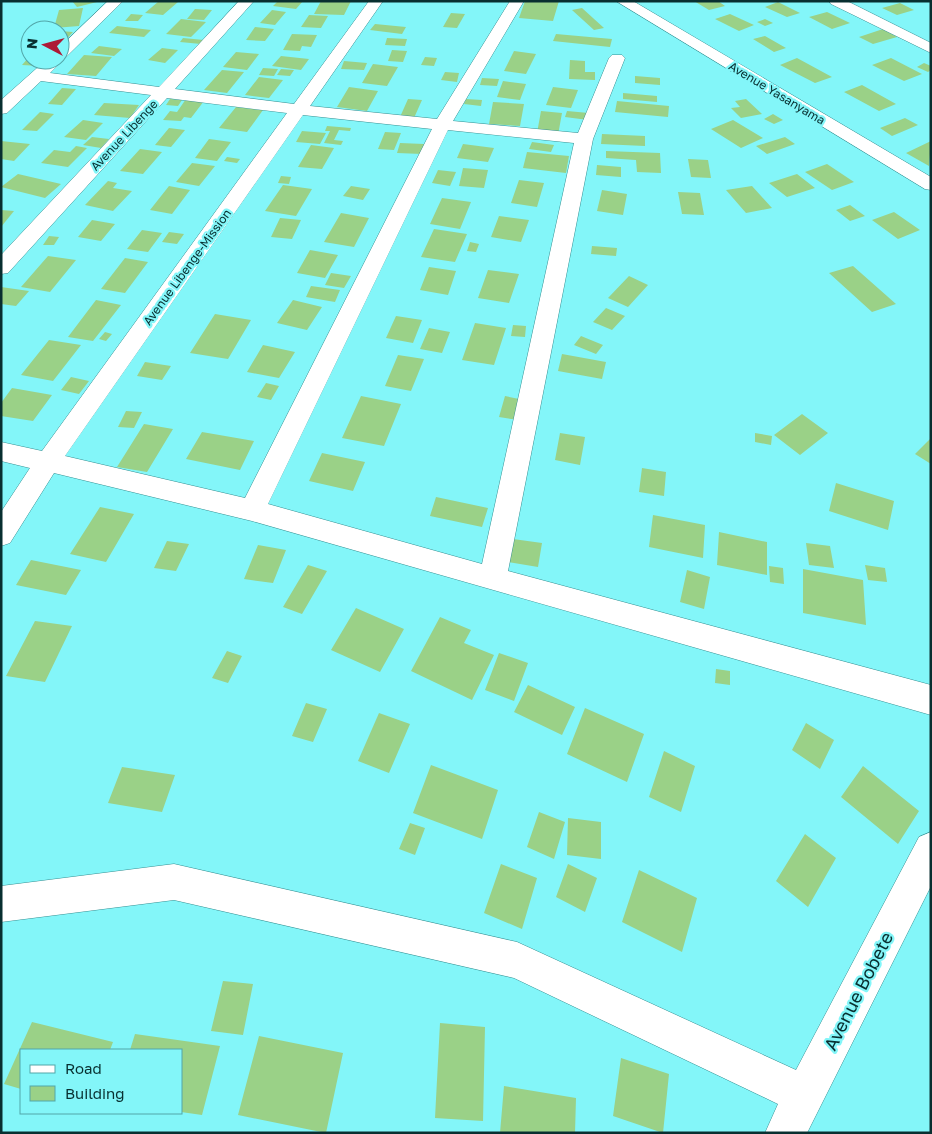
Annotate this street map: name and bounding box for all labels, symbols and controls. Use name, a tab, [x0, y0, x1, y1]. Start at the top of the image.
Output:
north arrow	[20, 20, 70, 70]
text: N	[23, 37, 41, 50]
street label: Avenue Yasanyama	[726, 58, 828, 128]
street label: Avenue Libenge	[87, 96, 161, 174]
street label: Avenue Libenge-Mission	[140, 206, 234, 328]
street label: Avenue Bobete	[819, 928, 897, 1054]
legend	[20, 1049, 182, 1114]
text: Road	[65, 1059, 102, 1077]
text: Building	[65, 1084, 125, 1102]

